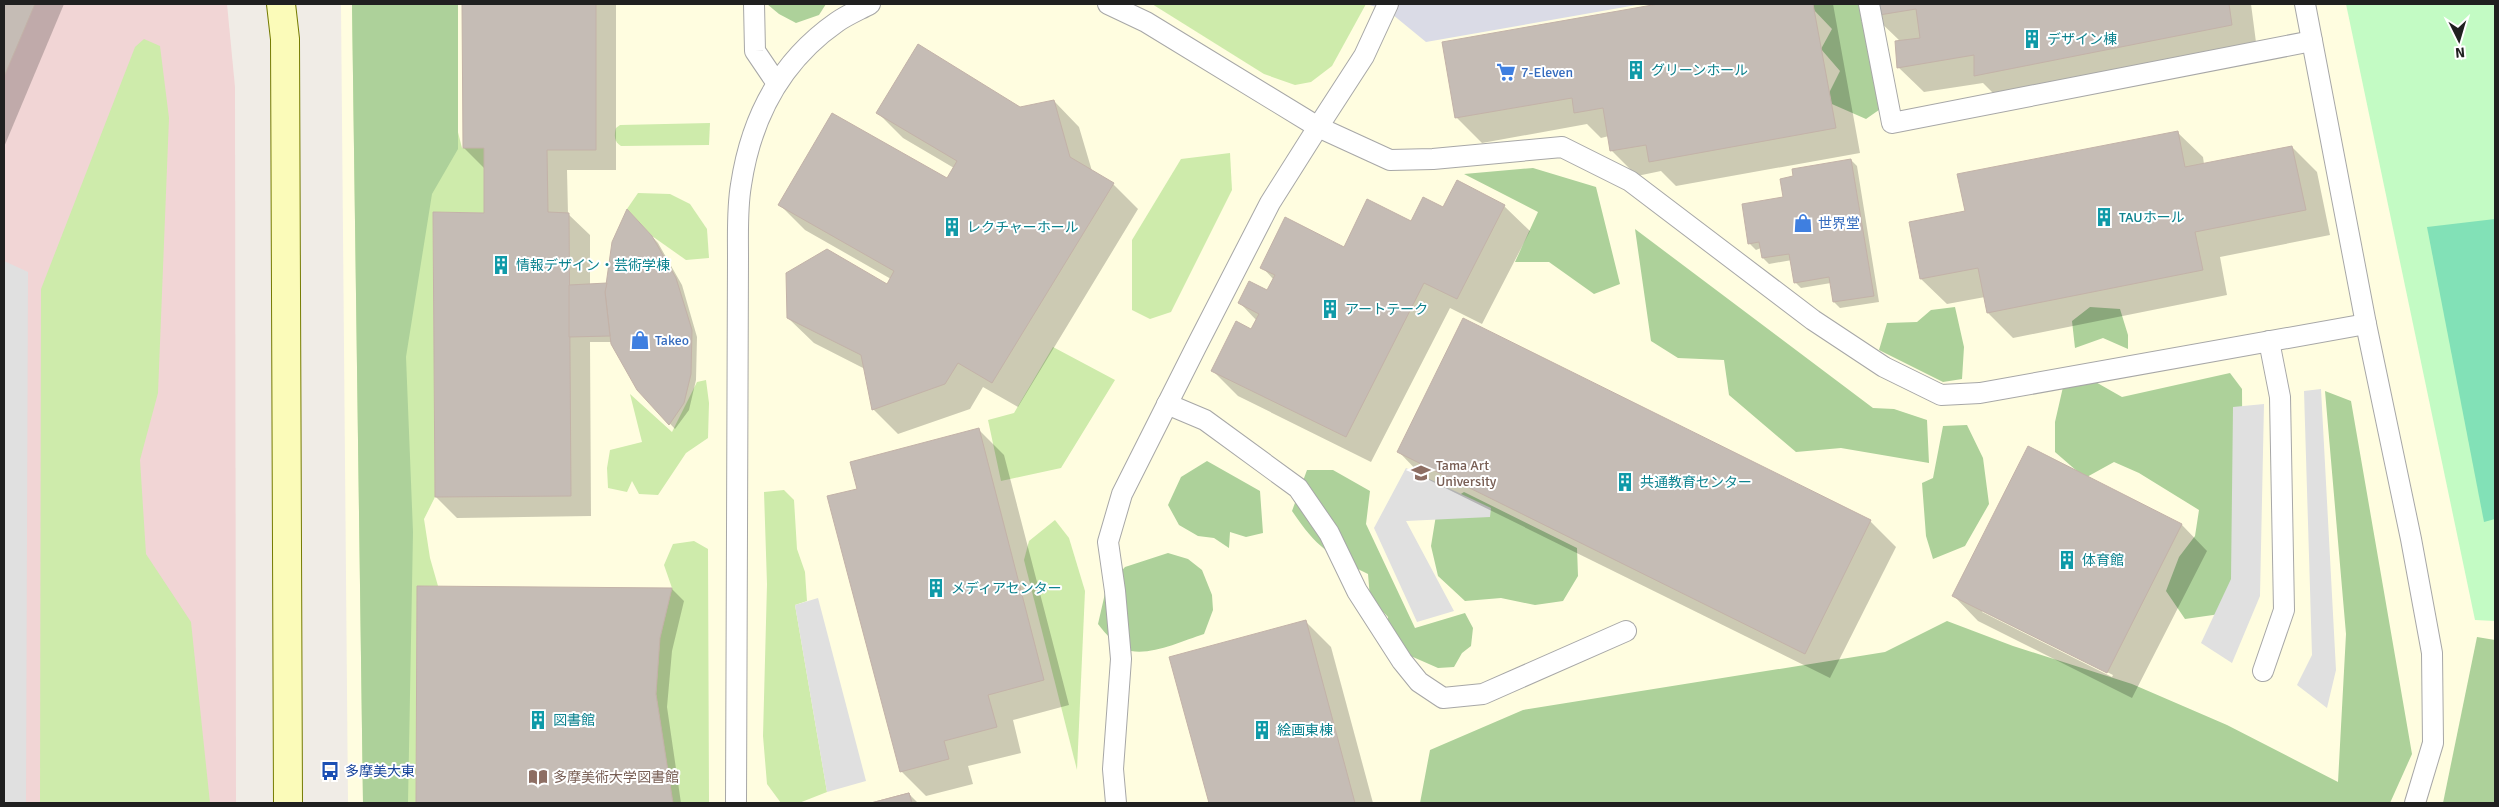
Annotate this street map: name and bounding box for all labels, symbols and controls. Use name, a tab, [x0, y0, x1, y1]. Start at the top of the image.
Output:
north arrow	[2434, 15, 2484, 65]
building icon: デザイン棟	[2021, 28, 2043, 50]
place label: デザイン棟	[2047, 31, 2117, 48]
text: N	[2454, 44, 2466, 61]
building icon: グリーンホール	[1625, 59, 1647, 81]
supermarket icon: 7-Eleven	[1495, 61, 1517, 83]
place label: グリーンホール	[1651, 62, 1748, 79]
place label: 7-Eleven	[1521, 64, 1573, 81]
building icon: TAUホール	[2093, 206, 2115, 228]
place label: TAUホール	[2119, 209, 2185, 226]
shop icon: 世界堂	[1792, 212, 1814, 234]
place label: 世界堂	[1818, 215, 1860, 232]
building icon: レクチャーホール	[941, 216, 963, 238]
place label: レクチャーホール	[967, 219, 1079, 236]
building icon: 情報デザイン・芸術学棟	[490, 254, 512, 276]
place label: 情報デザイン・芸術学棟	[516, 257, 670, 274]
building icon: アートテーク	[1319, 298, 1341, 320]
place label: アートテーク	[1345, 301, 1428, 318]
shop icon: Takeo	[629, 329, 651, 351]
place label: Takeo	[655, 332, 689, 349]
place label: Tama Art University	[1436, 457, 1497, 490]
school or university icon: Tama Art University	[1410, 462, 1432, 484]
building icon: 共通教育センター	[1614, 471, 1636, 493]
place label: 共通教育センター	[1640, 474, 1752, 491]
building icon: 体育館	[2056, 549, 2078, 571]
place label: 体育館	[2082, 552, 2124, 569]
building icon: メディアセンター	[925, 577, 947, 599]
place label: メディアセンター	[951, 580, 1062, 597]
building icon: 図書館	[527, 709, 549, 731]
place label: 図書館	[553, 712, 595, 729]
building icon: 絵画東棟	[1251, 719, 1273, 741]
place label: 絵画東棟	[1277, 722, 1333, 739]
bus stop icon: 多摩美大東	[319, 760, 341, 782]
place label: 多摩美大東	[345, 763, 415, 780]
library icon: 多摩美術大学図書館	[527, 766, 549, 788]
place label: 多摩美術大学図書館	[553, 769, 679, 786]

